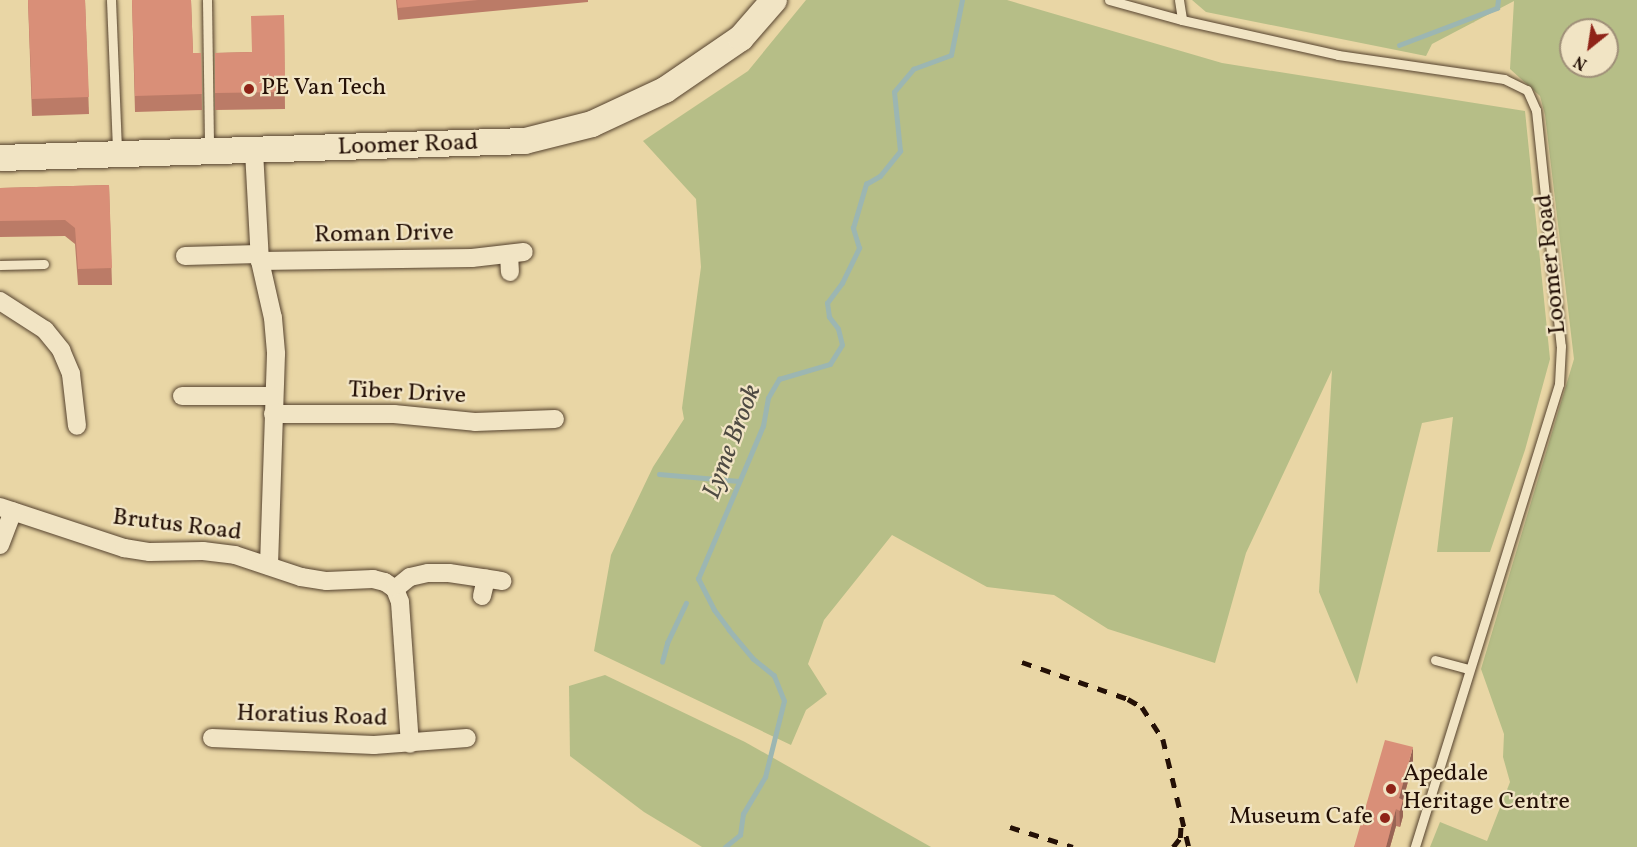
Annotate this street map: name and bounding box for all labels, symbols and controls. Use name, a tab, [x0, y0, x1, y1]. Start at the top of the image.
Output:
north arrow	[1559, 18, 1619, 78]
text: N	[1570, 49, 1592, 74]
place label: PE Van Tech	[261, 75, 388, 103]
marker: PE Van Tech	[242, 82, 256, 96]
street label: Loomer Road	[337, 129, 479, 163]
street label: Loomer Road	[1530, 193, 1574, 335]
street label: Roman Drive	[314, 219, 454, 251]
street label: Tiber Drive	[347, 377, 467, 411]
water label: Lyme Brook	[697, 381, 769, 503]
street label: Brutus Road	[111, 504, 243, 548]
street label: Horatius Road	[236, 700, 388, 734]
place label: Apedale Heritage Centre	[1403, 761, 1570, 817]
marker: Apedale Heritage Centre	[1384, 782, 1398, 796]
place label: Museum Cafe	[1229, 804, 1373, 832]
marker: Museum Cafe	[1378, 811, 1392, 825]

